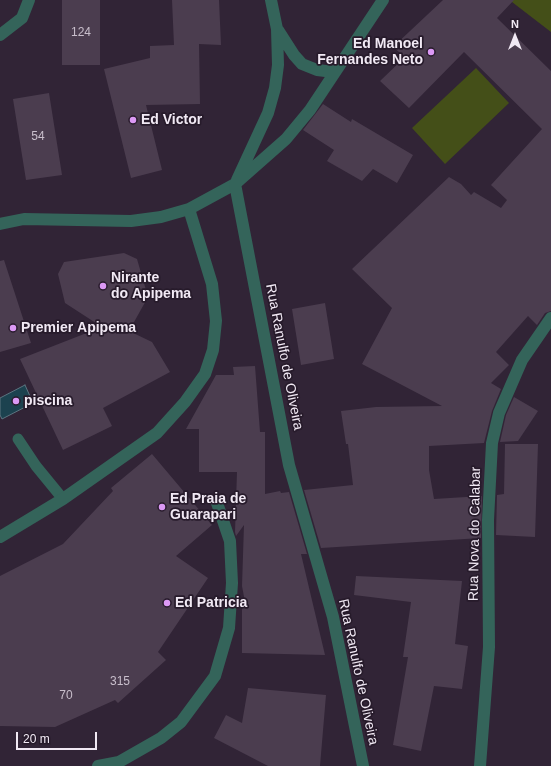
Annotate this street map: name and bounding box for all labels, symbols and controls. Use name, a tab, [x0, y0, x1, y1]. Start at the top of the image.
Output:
north arrow	[495, 16, 535, 56]
text: N	[511, 18, 519, 30]
house number: 124	[71, 26, 91, 40]
place label: Ed Manoel Fernandes Neto	[317, 36, 423, 68]
marker: Ed Manoel Fernandes Neto	[426, 47, 436, 57]
place label: Ed Victor	[141, 112, 202, 128]
marker: Ed Victor	[128, 115, 138, 125]
house number: 54	[31, 130, 45, 144]
place label: Nirante do Apipema	[111, 270, 191, 302]
marker: Nirante do Apipema	[98, 281, 108, 291]
street label: Rua Ranulfo de Oliveira	[262, 282, 306, 432]
place label: Premier Apipema	[21, 320, 136, 336]
marker: Premier Apipema	[8, 323, 18, 333]
place label: piscina	[24, 393, 72, 409]
marker: piscina	[11, 396, 21, 406]
street label: Rua Nova do Calabar	[465, 467, 485, 601]
place label: Ed Praia de Guarapari	[170, 491, 246, 524]
marker: Ed Praia de Guarapari	[157, 502, 167, 512]
place label: Ed Patricia	[175, 595, 247, 611]
marker: Ed Patricia	[162, 598, 172, 608]
street label: Rua Ranulfo de Oliveira	[334, 598, 382, 746]
house number: 315	[110, 675, 130, 689]
house number: 70	[59, 689, 73, 703]
scale bar	[18, 724, 99, 750]
text: 20 m	[23, 732, 50, 746]

